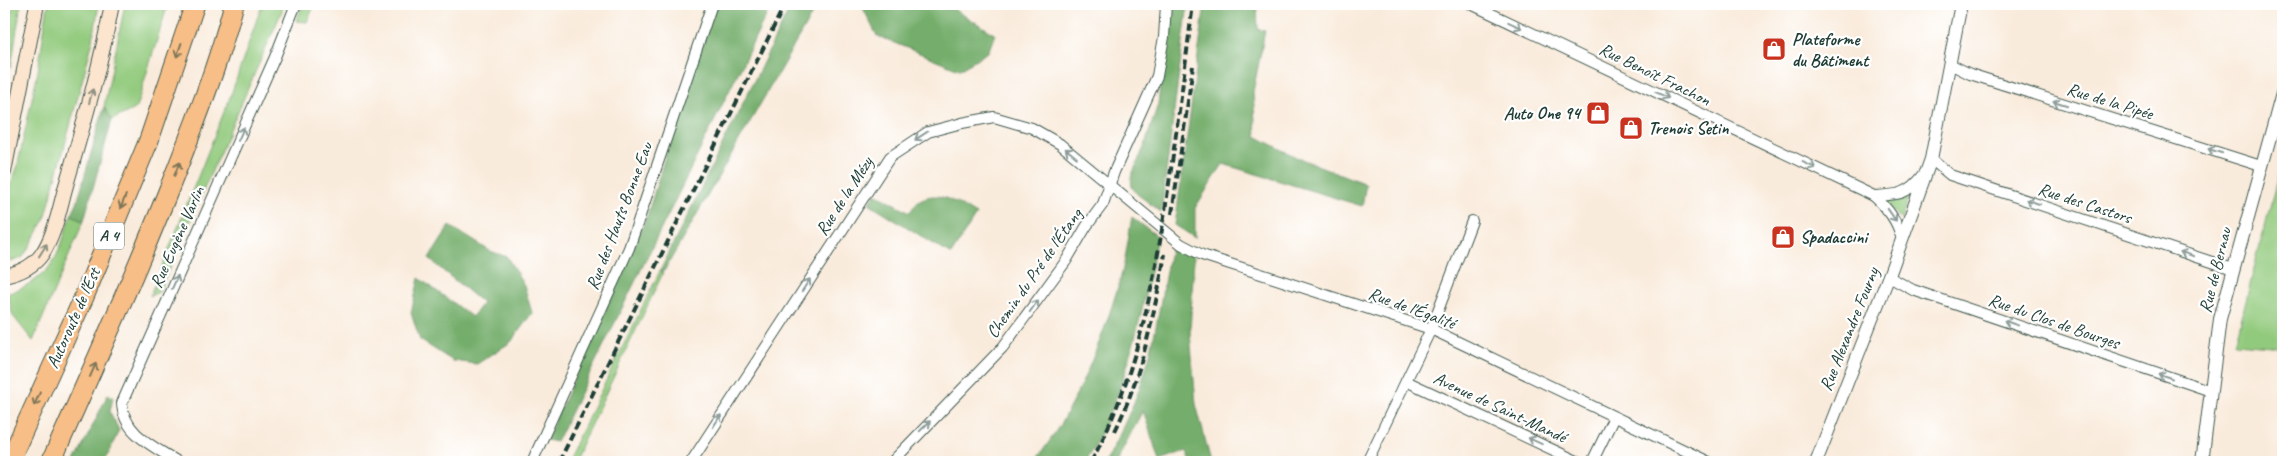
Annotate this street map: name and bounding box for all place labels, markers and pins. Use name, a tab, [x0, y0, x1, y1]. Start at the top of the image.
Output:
place label: Plateforme du Bâtiment	[1792, 28, 1870, 71]
shop icon: Plateforme du Bâtiment	[1761, 36, 1787, 62]
shop icon: Auto One 94	[1585, 100, 1611, 126]
place label: Auto One 94	[1504, 102, 1582, 124]
shop icon: Trenois Setin	[1618, 115, 1644, 141]
place label: Trenois Setin	[1648, 117, 1729, 139]
shop icon: Spadaccini	[1770, 224, 1796, 250]
place label: Spadaccini	[1800, 226, 1870, 248]

